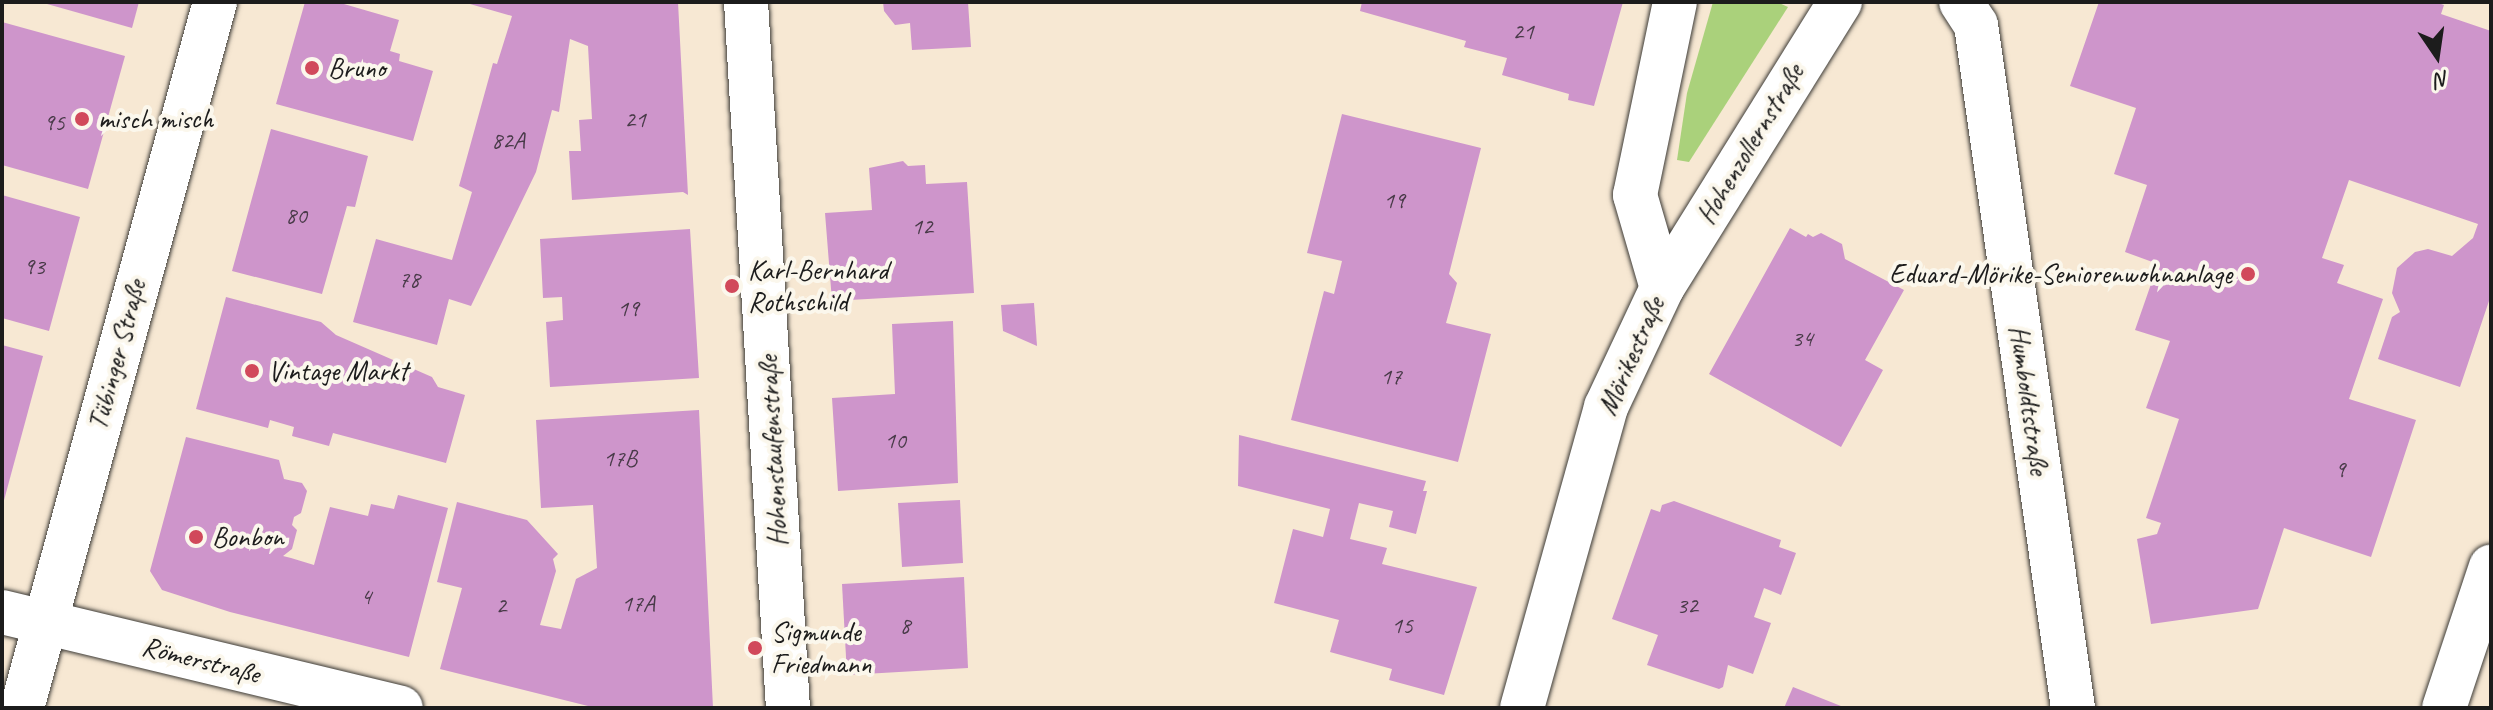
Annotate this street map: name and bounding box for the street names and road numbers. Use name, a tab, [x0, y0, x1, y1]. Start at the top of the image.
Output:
street label: Hohenzollernstraße	[1689, 58, 1811, 230]
street label: Tübinger Straße	[81, 276, 153, 434]
street label: Mörikestraße	[1590, 292, 1672, 420]
street label: Humboldtstraße	[2002, 323, 2056, 477]
street label: Hohenstaufenstraße	[751, 355, 795, 547]
street label: Römerstraße	[139, 629, 263, 691]

